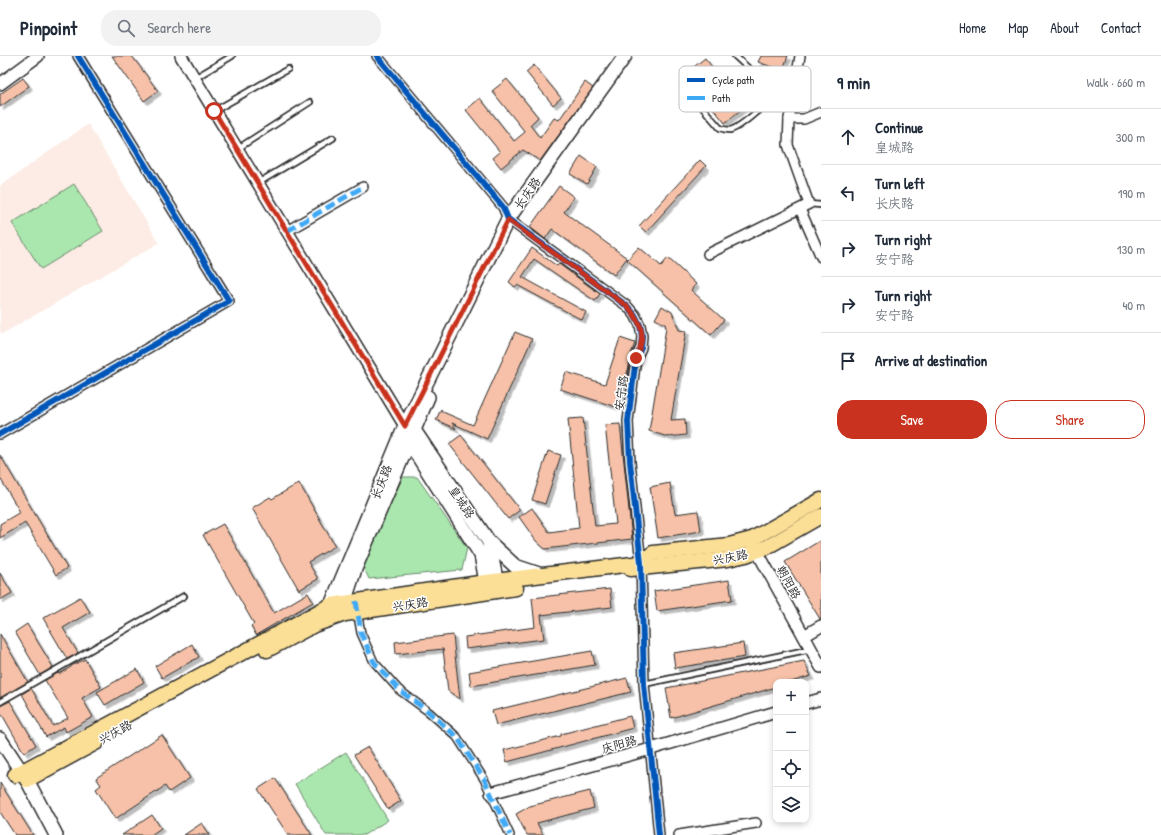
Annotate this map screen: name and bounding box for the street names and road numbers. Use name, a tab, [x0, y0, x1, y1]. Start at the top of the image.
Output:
street label: 长庆路	[510, 173, 544, 213]
street label: 安宁路	[610, 374, 632, 412]
street label: 长庆路	[366, 462, 396, 502]
street label: 皇城路	[445, 482, 479, 522]
street label: 兴庆路	[711, 545, 749, 569]
street label: 朝阳路	[773, 562, 805, 602]
street label: 兴庆路	[391, 593, 429, 615]
street label: 兴庆路	[95, 716, 135, 748]
street label: 庆阳路	[599, 731, 639, 757]

